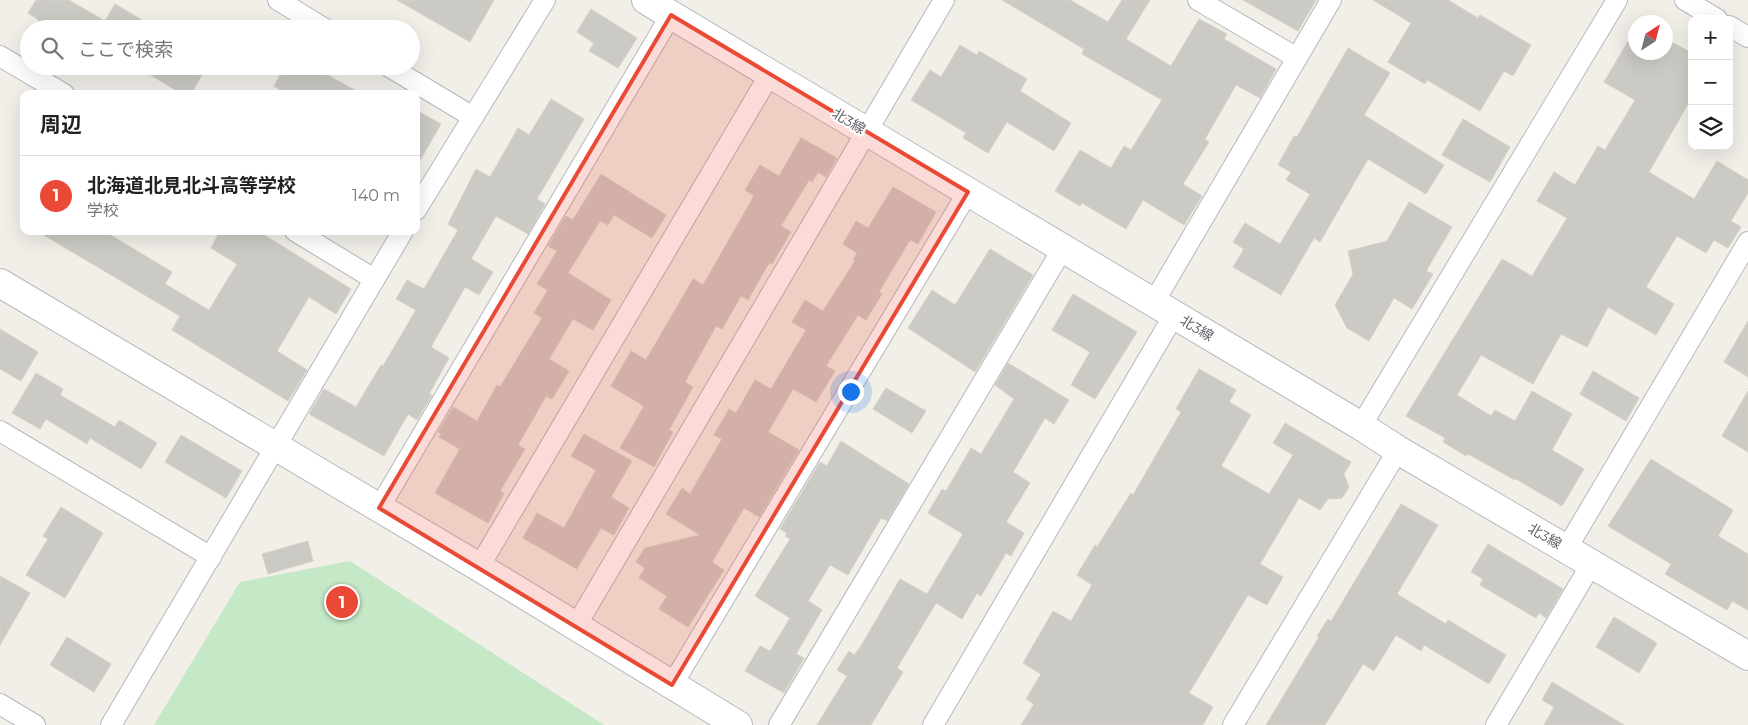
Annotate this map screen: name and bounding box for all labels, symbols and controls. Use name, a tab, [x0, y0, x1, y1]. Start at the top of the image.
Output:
north arrow	[1628, 15, 1673, 60]
map controls	[1688, 15, 1733, 150]
button: +	[1688, 15, 1733, 60]
search box	[20, 20, 420, 75]
icon: search	[38, 34, 66, 62]
text: ここで検索	[78, 38, 173, 61]
button: −	[1688, 60, 1733, 105]
street label: 北3線	[829, 104, 869, 138]
button: layers	[1688, 105, 1733, 150]
text: 周辺	[40, 112, 82, 137]
text: 北海道北見北斗高等学校	[87, 174, 296, 197]
text: 1	[53, 186, 59, 205]
text: 140 m	[352, 186, 400, 205]
text: 学校	[87, 201, 119, 220]
street label: 北3線	[1177, 311, 1217, 345]
your location	[838, 379, 864, 405]
street label: 北3線	[1525, 519, 1565, 553]
pin: 1	[326, 583, 358, 621]

